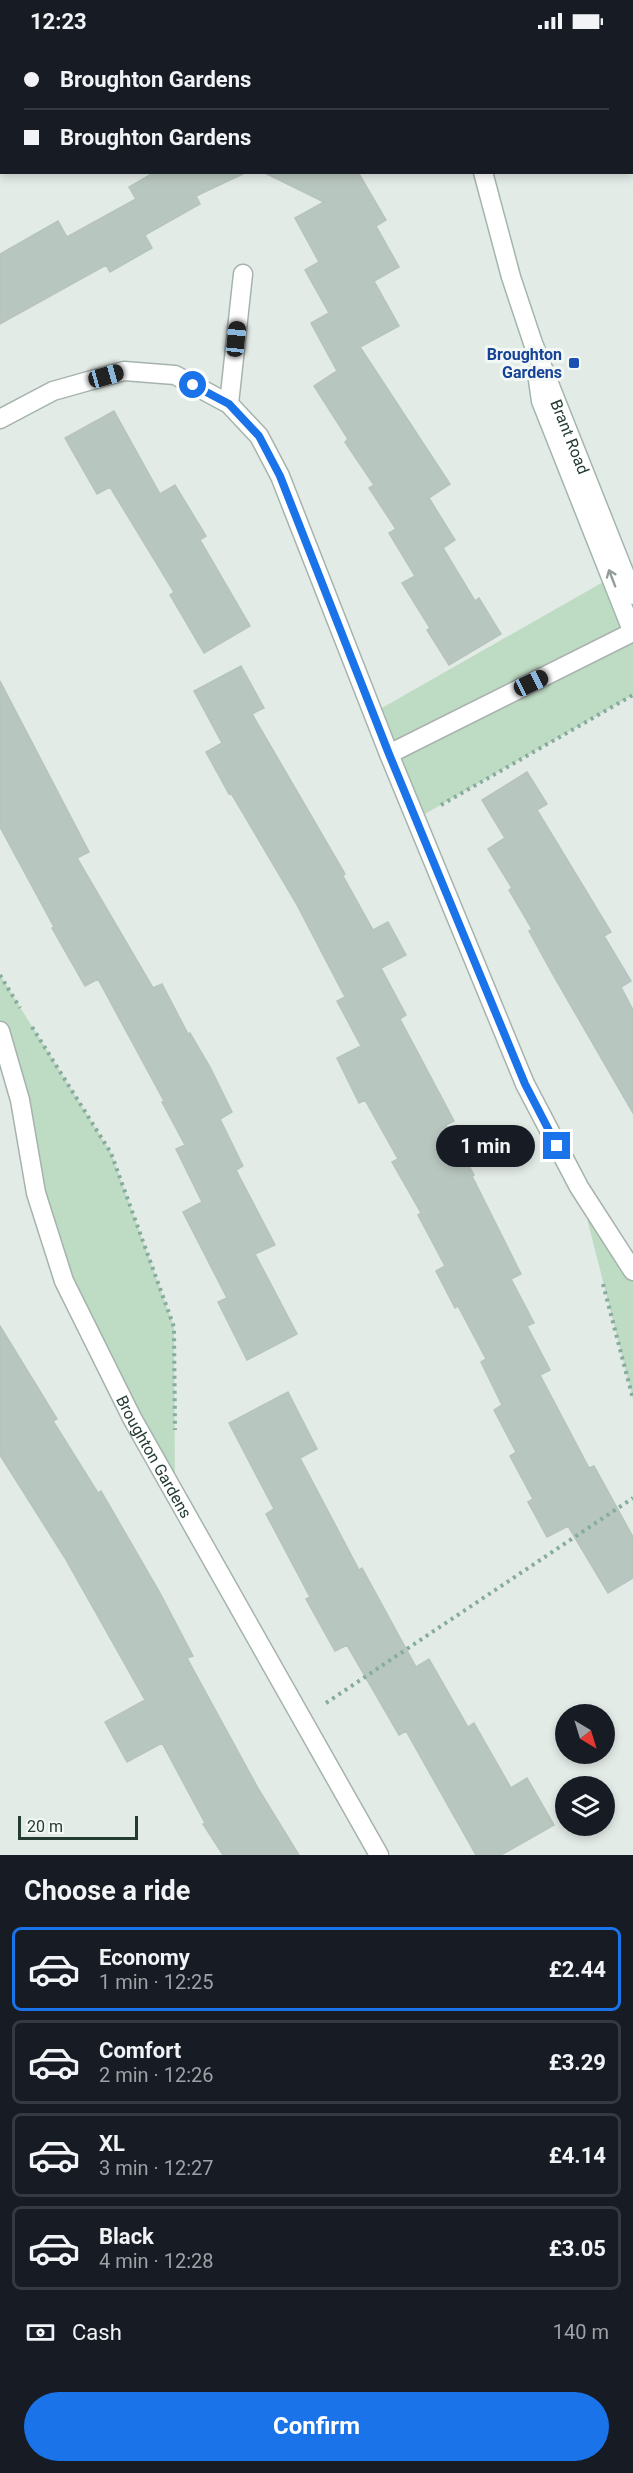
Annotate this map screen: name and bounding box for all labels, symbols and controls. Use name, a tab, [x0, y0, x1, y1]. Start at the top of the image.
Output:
text: 12:23	[30, 9, 87, 34]
text: Broughton Gardens	[60, 67, 251, 92]
text: Broughton Gardens	[60, 125, 251, 150]
car	[225, 320, 247, 358]
place label: Broughton Gardens	[487, 345, 562, 382]
marker: Broughton Gardens	[567, 356, 581, 370]
car	[86, 362, 126, 390]
route start	[179, 371, 206, 398]
street label: Brant Road	[546, 397, 593, 477]
one-way arrow	[606, 569, 617, 588]
car	[511, 667, 551, 699]
callout: 1 min	[437, 1125, 536, 1167]
route end	[543, 1132, 570, 1159]
text: 1 min	[460, 1134, 511, 1158]
street label: Broughton Gardens	[112, 1392, 196, 1522]
north arrow	[555, 1704, 615, 1764]
map controls	[555, 1704, 615, 1836]
button: layers	[555, 1776, 615, 1836]
scale bar	[18, 1813, 138, 1840]
text: 20 m	[27, 1817, 63, 1836]
text: Choose a ride	[24, 1875, 190, 1907]
icon: car	[27, 1942, 81, 1996]
text: Economy	[99, 1945, 190, 1970]
text: £2.44	[549, 1957, 606, 1982]
text: 1 min · 12:25	[99, 1970, 214, 1994]
icon: car	[27, 2035, 81, 2089]
text: Comfort	[99, 2038, 181, 2063]
text: £3.29	[549, 2050, 606, 2075]
text: 2 min · 12:26	[99, 2063, 214, 2087]
icon: car	[27, 2128, 81, 2182]
text: XL	[99, 2131, 125, 2156]
text: £4.14	[549, 2143, 606, 2168]
text: 3 min · 12:27	[99, 2156, 214, 2180]
icon: car	[27, 2221, 81, 2275]
text: Black	[99, 2224, 154, 2249]
text: £3.05	[549, 2236, 606, 2261]
text: 4 min · 12:28	[99, 2249, 214, 2273]
icon: cash	[24, 2316, 57, 2349]
text: Cash	[72, 2320, 122, 2345]
text: 140 m	[553, 2320, 609, 2344]
button: Confirm	[24, 2392, 609, 2461]

